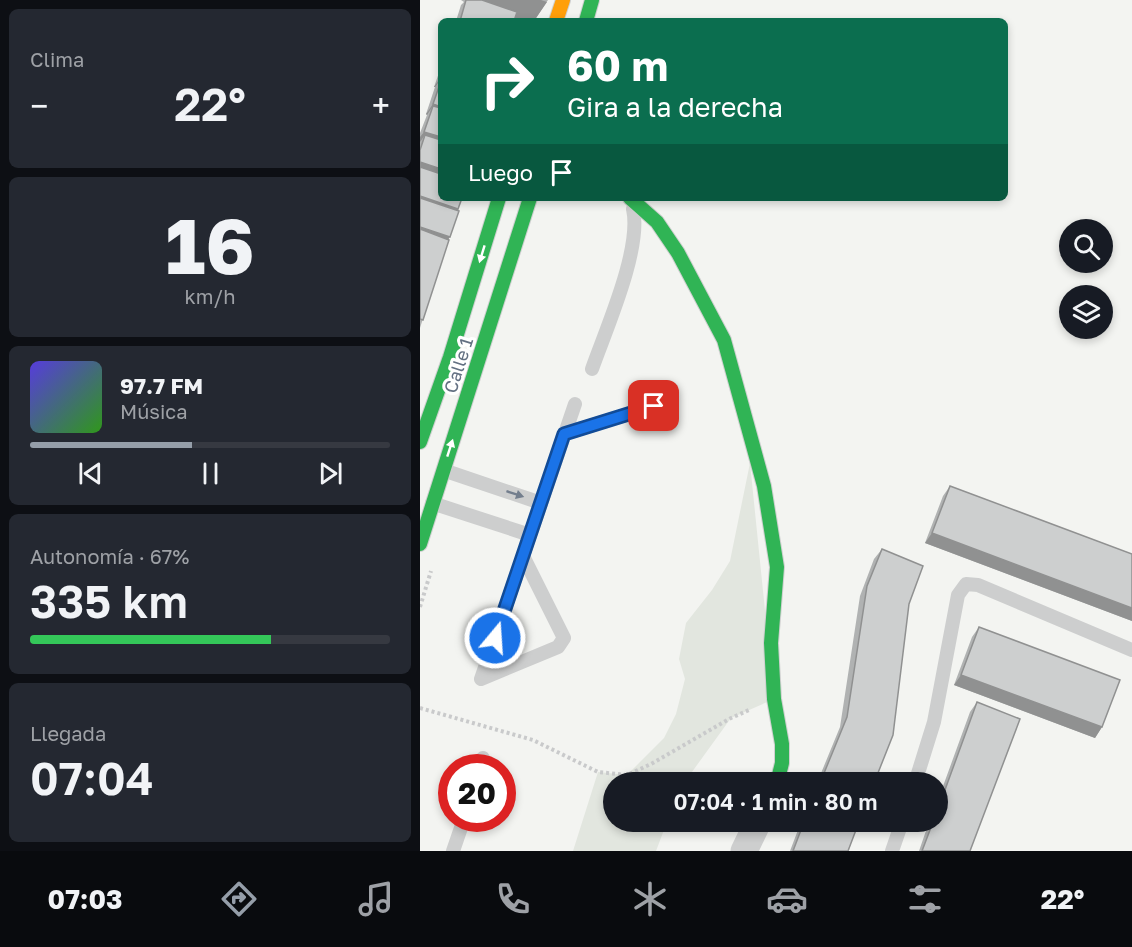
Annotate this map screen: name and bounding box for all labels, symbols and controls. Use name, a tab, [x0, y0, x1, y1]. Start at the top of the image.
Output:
text: 60 m	[567, 40, 668, 90]
icon: right	[468, 42, 546, 120]
text: Clima	[30, 47, 84, 71]
text: 22°	[174, 77, 246, 131]
text: −	[30, 86, 48, 125]
text: +	[372, 86, 390, 125]
text: Gira a la derecha	[567, 91, 783, 123]
icon: arrive	[545, 156, 578, 189]
text: Luego	[468, 159, 533, 186]
text: 16	[165, 198, 255, 291]
map controls	[1059, 219, 1113, 339]
button: search	[1059, 219, 1113, 273]
one-way arrow	[476, 245, 486, 263]
text: km/h	[185, 284, 235, 308]
button: layers	[1059, 285, 1113, 339]
street label: Calle 1	[439, 334, 477, 396]
text: 97.7 FM	[120, 372, 203, 399]
pin	[628, 380, 679, 431]
icon: arrive	[637, 389, 670, 422]
text: Música	[120, 399, 187, 423]
one-way arrow	[446, 439, 455, 457]
icon: previous	[74, 457, 107, 490]
icon: pause	[194, 457, 227, 490]
icon: next	[314, 457, 347, 490]
one-way arrow	[506, 490, 524, 500]
text: Autonomía · 67%	[30, 544, 189, 568]
text: 335 km	[30, 574, 188, 628]
position arrow	[463, 606, 527, 670]
text: Llegada	[30, 721, 106, 745]
text: 07:04	[30, 751, 154, 805]
speed limit sign: 20	[438, 754, 516, 832]
text: 07:04 · 1 min · 80 m	[673, 788, 878, 815]
icon: directions	[218, 878, 260, 920]
icon: music	[355, 878, 397, 920]
icon: phone	[492, 878, 534, 920]
icon: climate	[629, 878, 671, 920]
icon: car	[766, 878, 808, 920]
icon: filters	[904, 878, 946, 920]
text: 07:03	[48, 883, 123, 915]
text: 22°	[1041, 883, 1084, 915]

